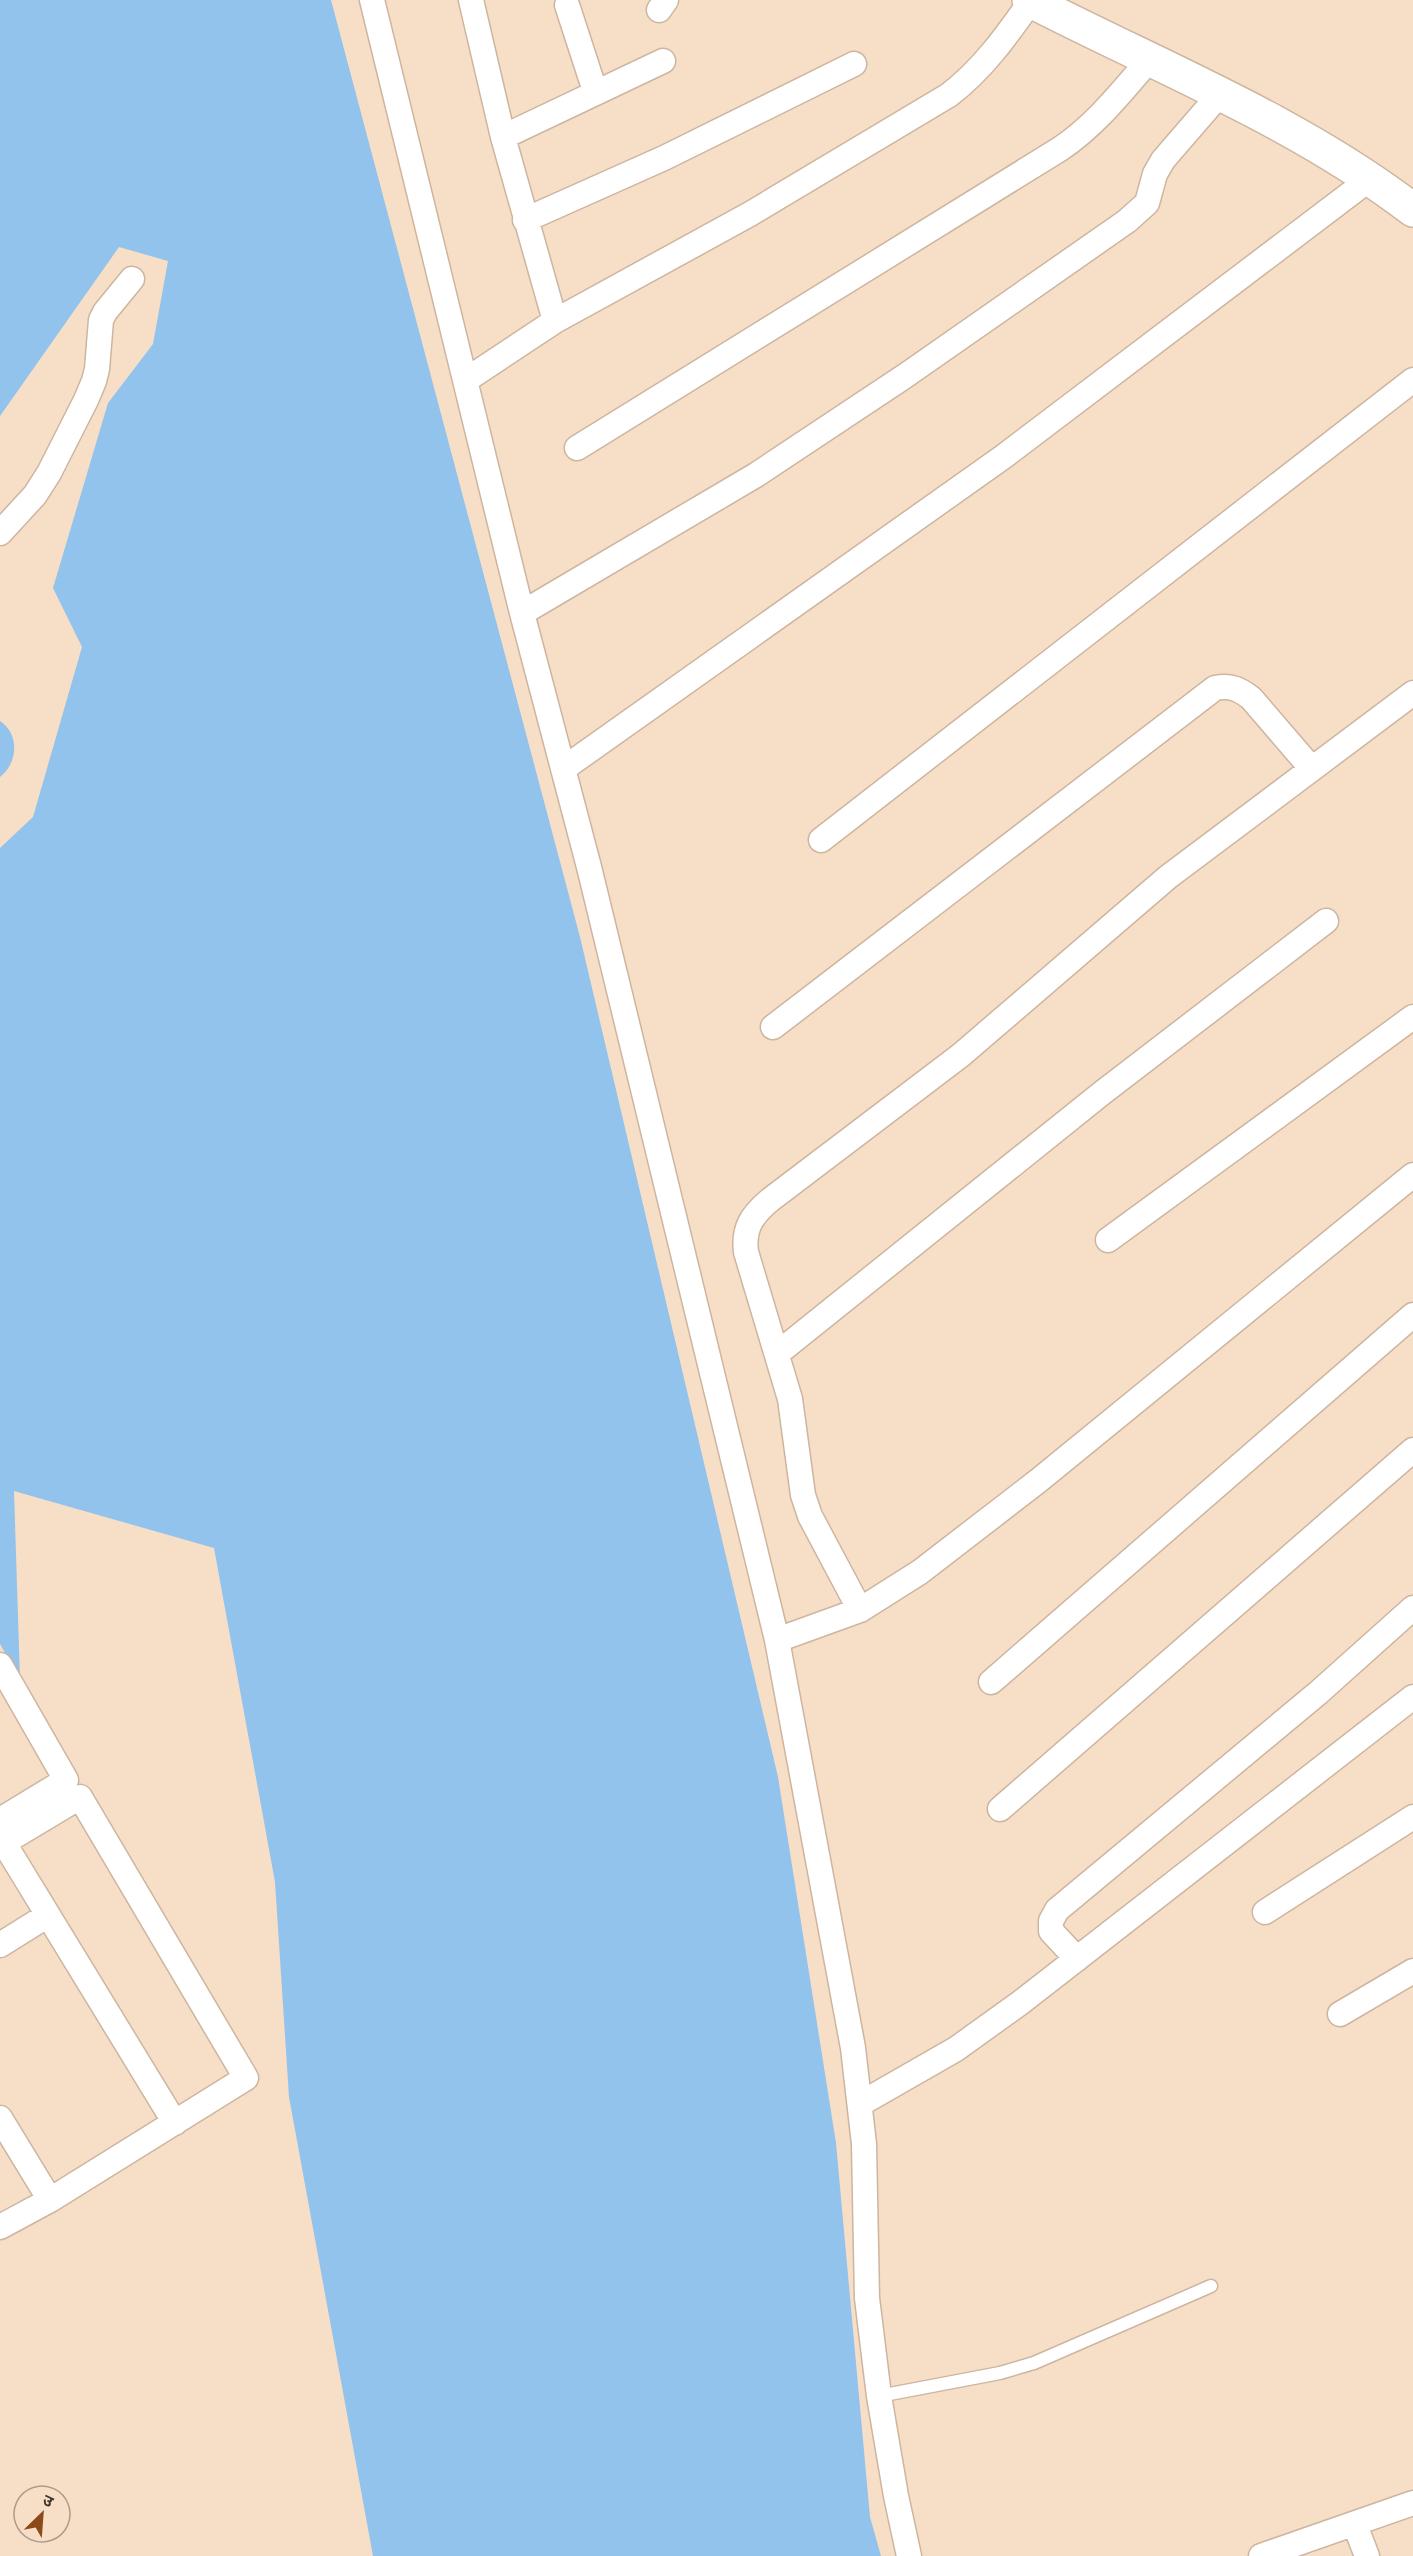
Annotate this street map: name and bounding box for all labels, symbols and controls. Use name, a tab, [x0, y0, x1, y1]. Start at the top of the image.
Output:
north arrow	[12, 2484, 72, 2544]
text: उ	[40, 2490, 57, 2512]

